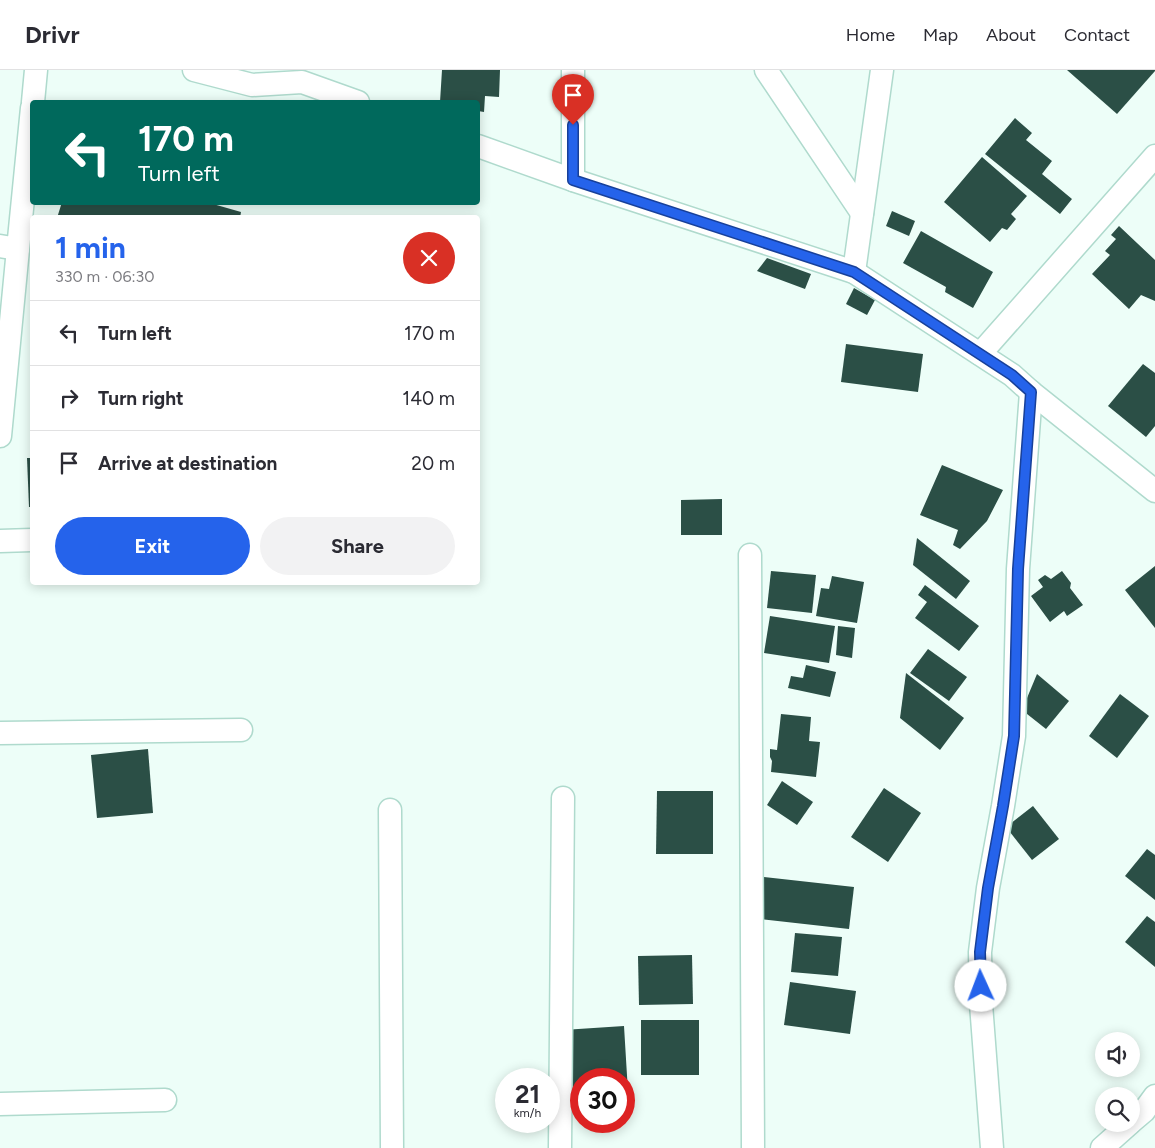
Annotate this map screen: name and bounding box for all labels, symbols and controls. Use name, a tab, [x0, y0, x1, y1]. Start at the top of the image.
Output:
text: Drivr	[25, 20, 80, 49]
text: Home	[846, 24, 895, 46]
text: Map	[923, 24, 958, 46]
text: About	[986, 24, 1036, 46]
text: Contact	[1064, 24, 1130, 46]
pin	[552, 74, 594, 125]
icon: arrive	[559, 81, 587, 109]
text: 170 m	[138, 118, 234, 160]
icon: left	[55, 120, 120, 185]
text: Turn left	[138, 160, 220, 187]
text: 1 min	[55, 229, 126, 266]
button: close	[403, 232, 455, 284]
text: 330 m · 06:30	[55, 267, 155, 286]
icon: left	[55, 319, 83, 347]
text: Turn left	[98, 322, 172, 345]
text: 170 m	[404, 322, 455, 345]
icon: right	[55, 384, 83, 412]
text: Turn right	[98, 387, 184, 410]
text: 140 m	[402, 387, 455, 410]
icon: arrive	[55, 449, 83, 477]
text: Arrive at destination	[98, 452, 277, 475]
text: 20 m	[411, 452, 455, 475]
button: Exit	[55, 517, 250, 575]
button: Share	[260, 517, 455, 575]
position arrow	[954, 959, 1006, 1011]
map controls	[1095, 1032, 1140, 1132]
button: sound	[1095, 1032, 1140, 1077]
speed limit sign: 30	[570, 1068, 635, 1133]
text: 21	[515, 1079, 540, 1109]
button: search	[1095, 1087, 1140, 1132]
text: km/h	[514, 1106, 541, 1120]

